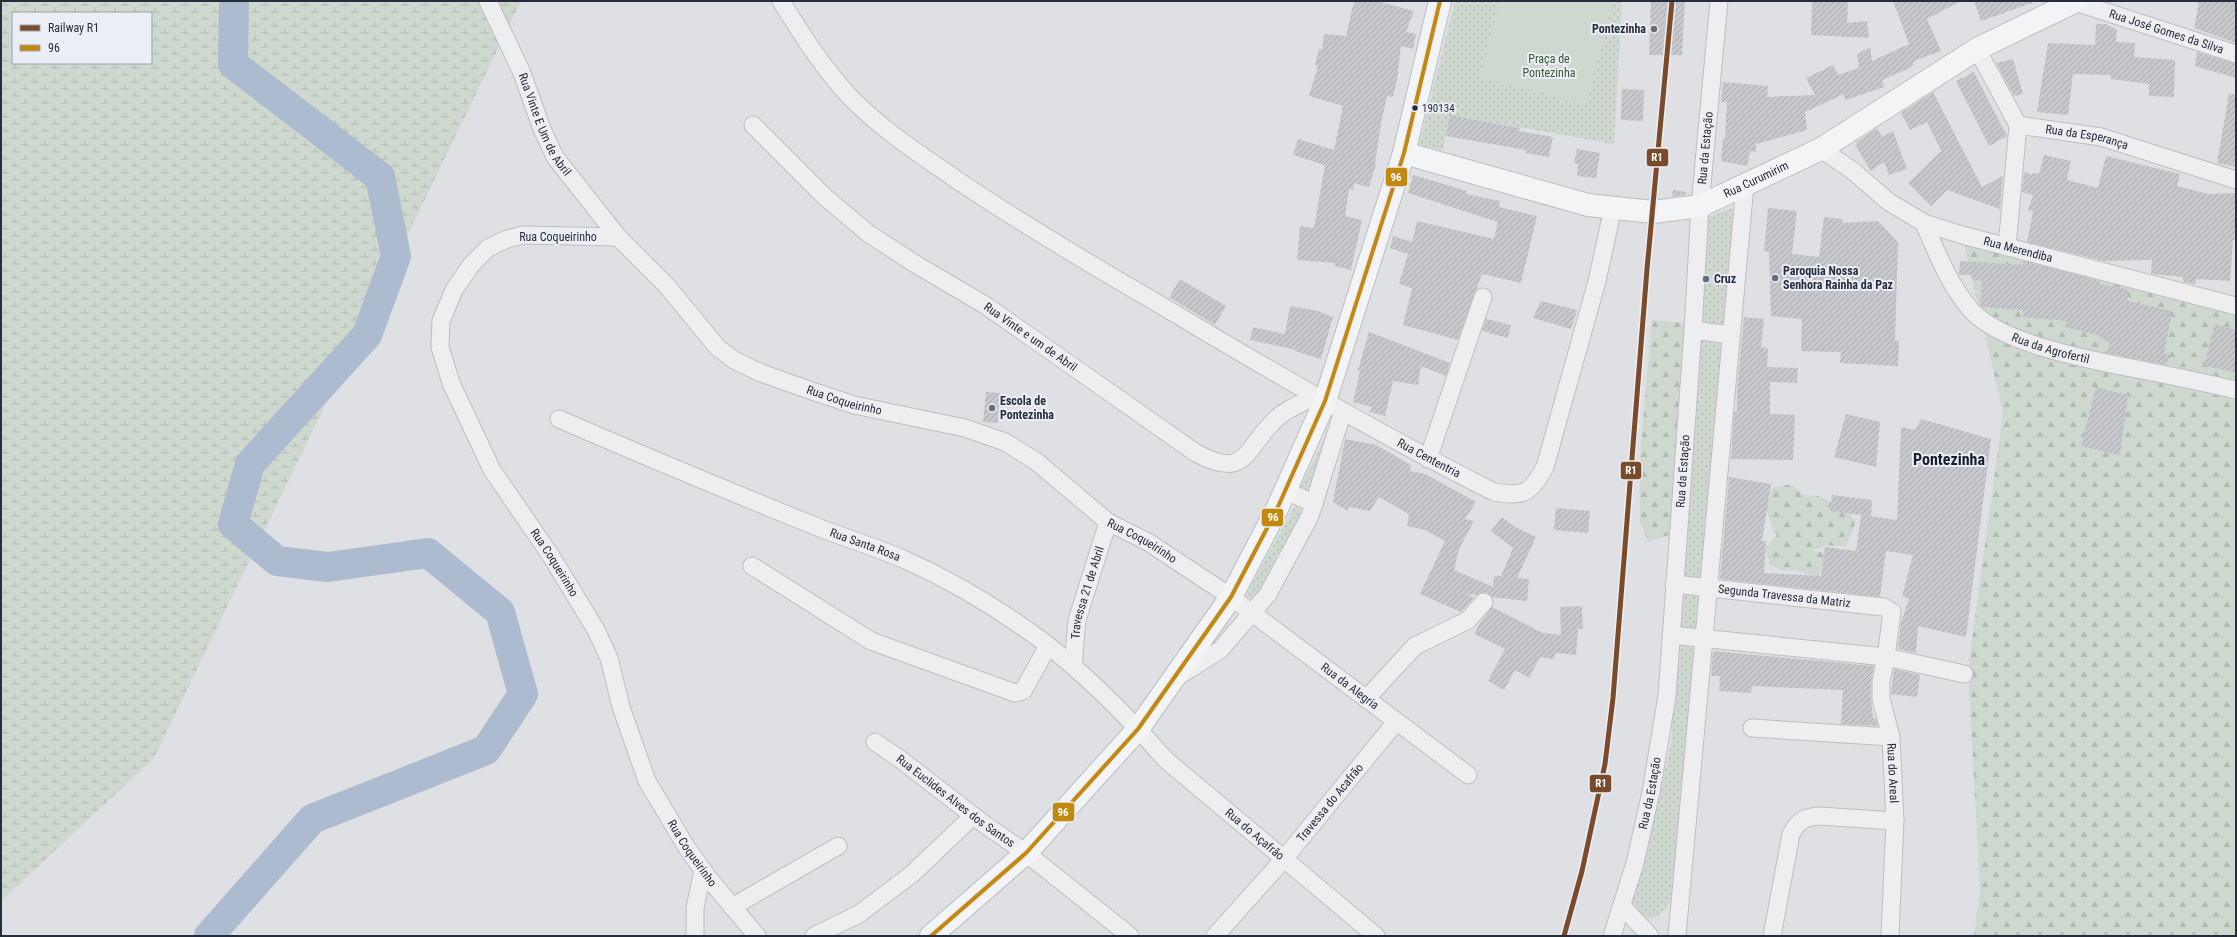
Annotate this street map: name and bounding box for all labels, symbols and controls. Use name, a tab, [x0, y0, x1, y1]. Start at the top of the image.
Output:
street label: Rua José Gomes da Silva	[2107, 6, 2226, 57]
legend	[12, 12, 152, 64]
text: Railway R1	[48, 21, 99, 35]
place label: Pontezinha	[1592, 22, 1646, 36]
marker: Pontezinha	[1649, 24, 1659, 34]
text: 96	[48, 41, 60, 55]
park label: Praça de Pontezinha	[1523, 52, 1576, 80]
street label: Rua Vinte E Um de Abril	[516, 71, 574, 179]
place label: 190134	[1422, 102, 1455, 115]
marker: 190134	[1410, 103, 1420, 113]
street label: Rua da Estação	[1695, 111, 1716, 185]
street label: Rua da Esperança	[2044, 122, 2130, 152]
line badge: R1	[1646, 148, 1669, 167]
text: R1	[1651, 151, 1663, 164]
street label: Rua Curumirim	[1721, 158, 1791, 201]
line badge: 96	[1385, 167, 1408, 187]
text: 96	[1390, 171, 1402, 184]
street label: Rua Coqueirinho	[519, 230, 597, 244]
street label: Rua Merendiba	[1982, 234, 2054, 265]
place label: Paroquia Nossa Senhora Rainha da Paz	[1783, 264, 1893, 292]
place label: Cruz	[1714, 272, 1736, 286]
marker: Paroquia Nossa Senhora Rainha da Paz	[1770, 273, 1780, 283]
marker: Cruz	[1701, 274, 1711, 284]
street label: Rua Vinte e um de Abril	[981, 300, 1080, 374]
street label: Rua da Agrofertil	[2010, 330, 2091, 366]
street label: Rua Coqueirinho	[805, 383, 883, 418]
place label: Escola de Pontezinha	[1000, 394, 1054, 422]
marker: Escola de Pontezinha	[987, 403, 997, 413]
street label: Rua da Estação	[1673, 434, 1693, 508]
street label: Rua Cententria	[1395, 436, 1463, 481]
district label: Pontezinha	[1913, 450, 1985, 469]
line badge: R1	[1620, 461, 1642, 480]
text: R1	[1625, 464, 1637, 477]
line badge: 96	[1261, 508, 1284, 527]
text: 96	[1267, 511, 1279, 524]
street label: Rua Coqueirinho	[1105, 516, 1179, 566]
street label: Rua Santa Rosa	[828, 525, 903, 564]
street label: Rua Coqueirinho	[527, 526, 581, 599]
street label: Travessa 21 de Abril	[1068, 545, 1107, 640]
street label: Segunda Travessa da Matriz	[1717, 582, 1851, 610]
street label: Rua da Alegria	[1318, 660, 1382, 713]
street label: Rua do Areal	[1884, 743, 1901, 803]
street label: Rua Euclides Alves dos Santos	[894, 752, 1018, 850]
street label: Rua da Estação	[1636, 756, 1664, 831]
street label: Travessa do Acafrão	[1294, 761, 1366, 845]
line badge: R1	[1589, 774, 1612, 793]
text: R1	[1595, 777, 1607, 790]
line badge: 96	[1052, 802, 1075, 822]
text: 96	[1057, 806, 1069, 819]
street label: Rua do Açafrão	[1222, 806, 1287, 863]
street label: Rua Coqueirinho	[665, 817, 720, 890]

